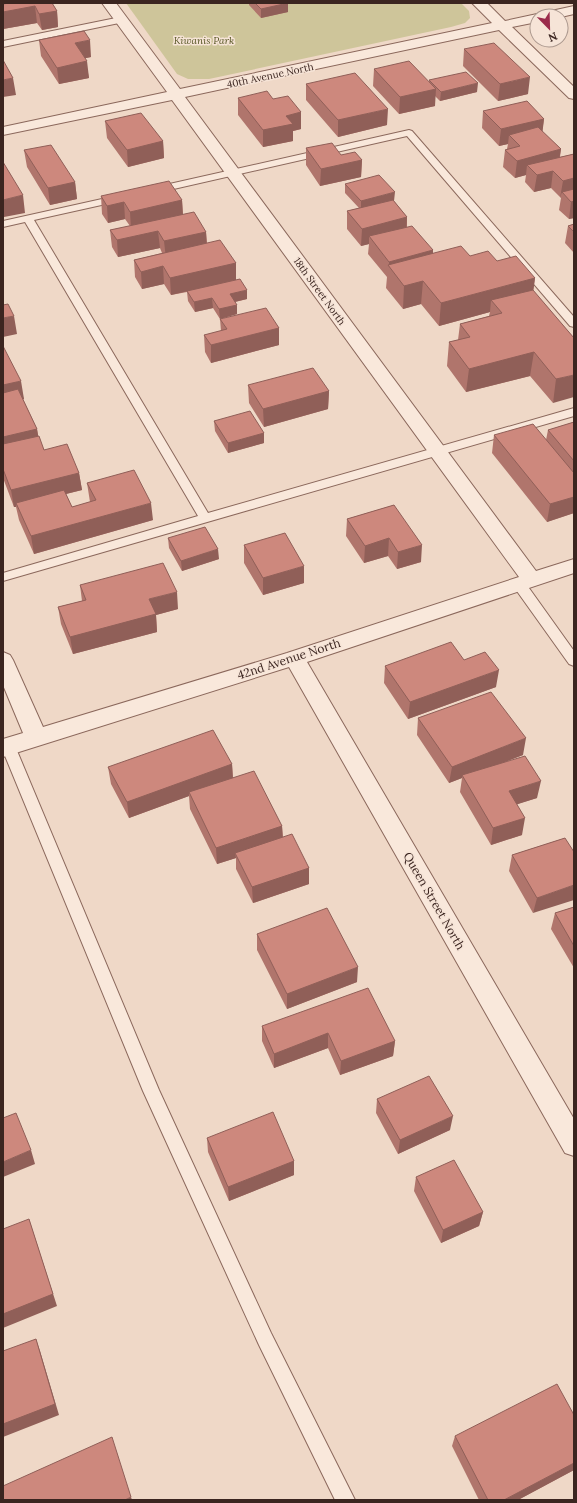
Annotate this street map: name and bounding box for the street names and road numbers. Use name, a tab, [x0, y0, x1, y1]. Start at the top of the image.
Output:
street label: 40th Avenue North	[226, 60, 315, 91]
street label: 18th Street North	[291, 255, 348, 328]
street label: 42nd Avenue North	[235, 635, 342, 682]
street label: Queen Street North	[400, 849, 469, 952]

